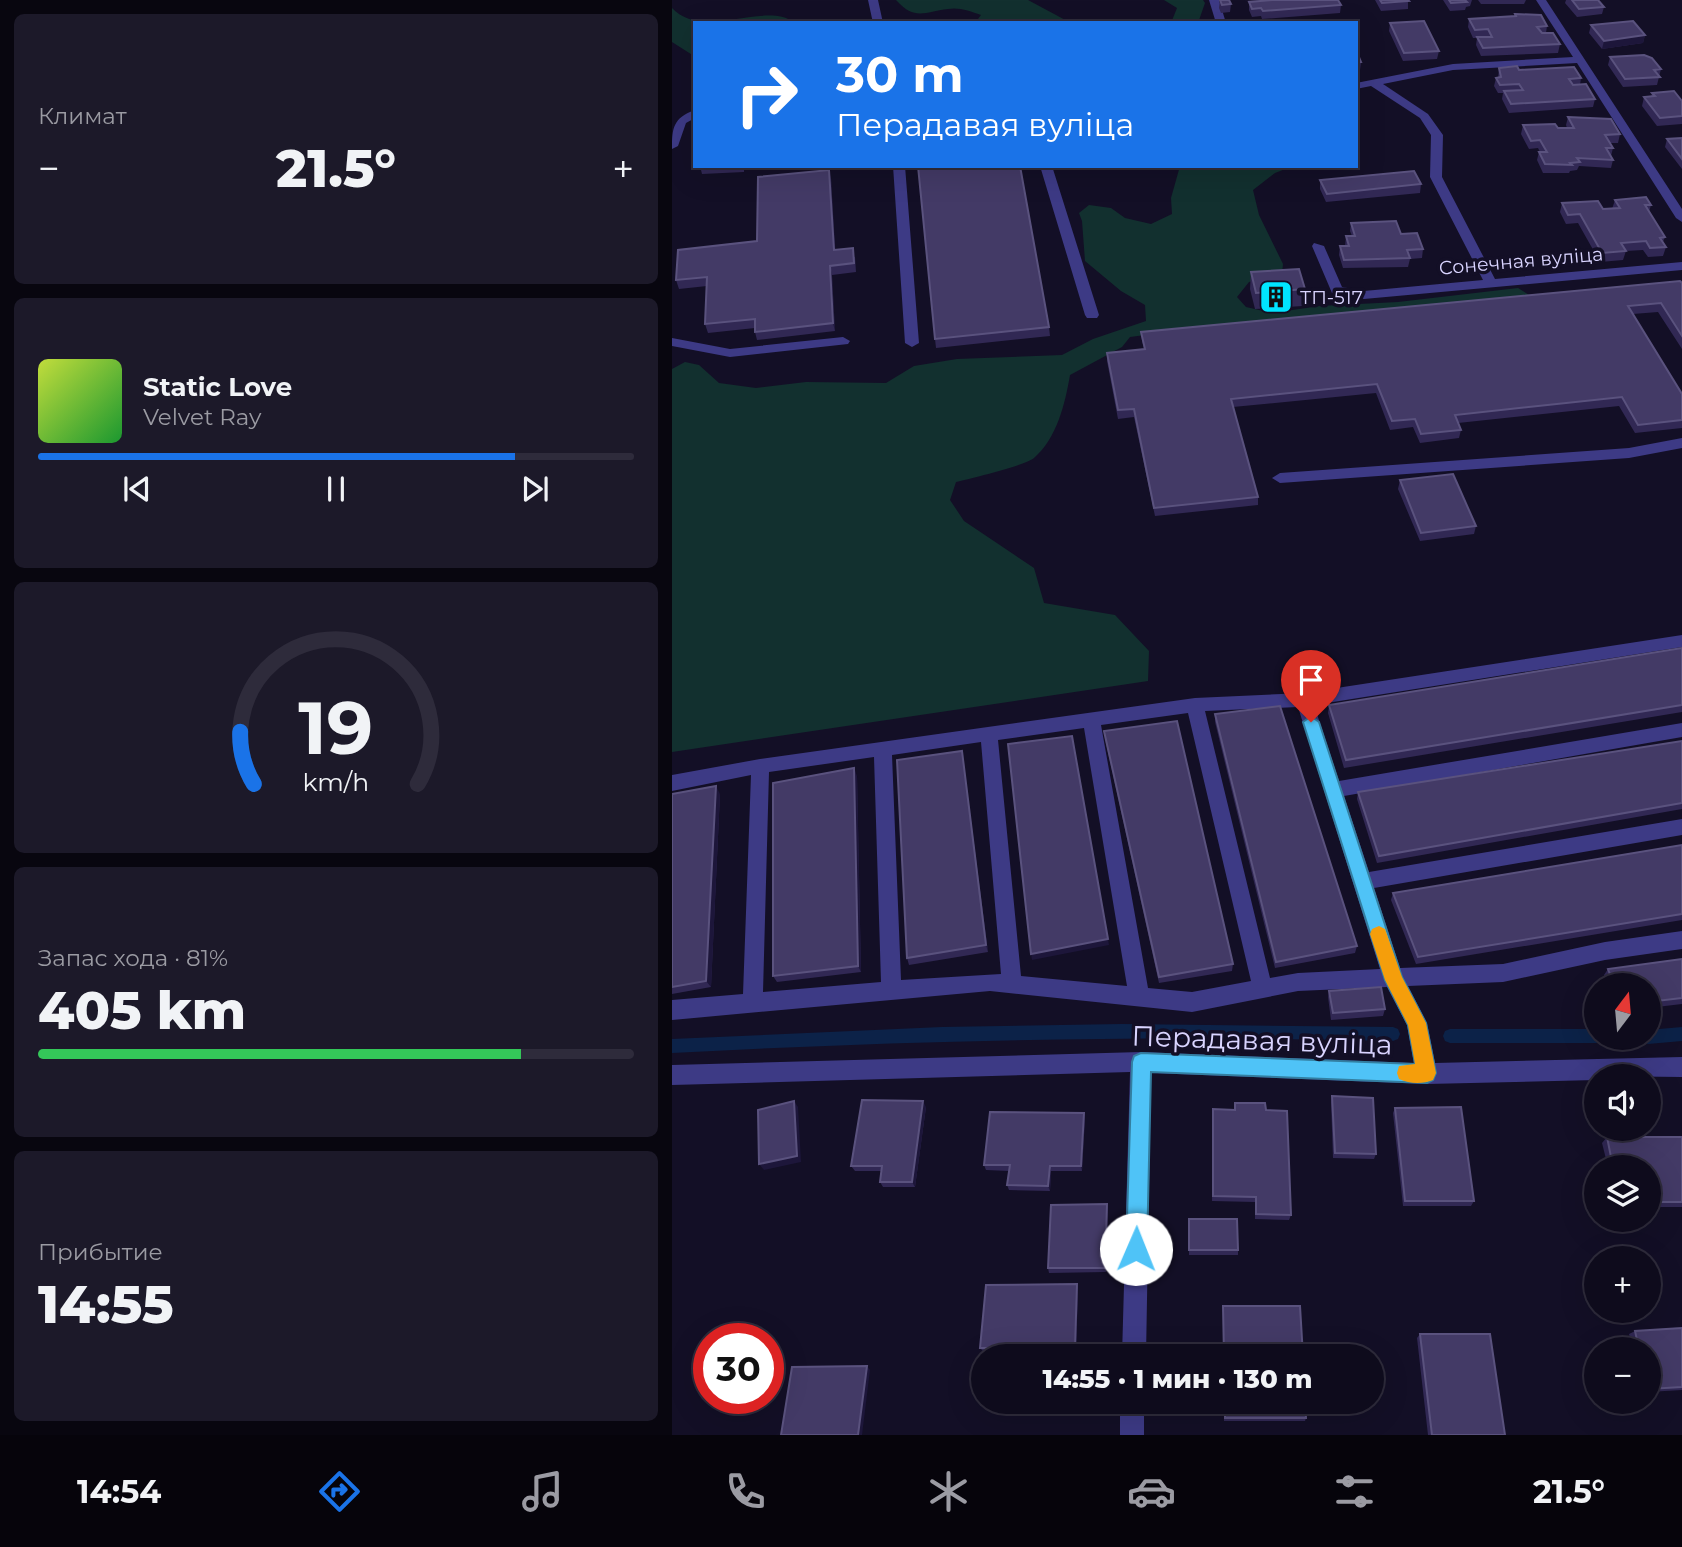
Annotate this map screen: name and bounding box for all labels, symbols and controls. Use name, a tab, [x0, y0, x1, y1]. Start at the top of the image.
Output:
text: 30 m	[836, 45, 964, 104]
icon: right	[721, 49, 812, 140]
text: Климат	[38, 102, 127, 130]
text: Перадавая вуліца	[836, 105, 1134, 144]
text: 21.5°	[276, 137, 396, 200]
text: −	[38, 145, 60, 192]
text: +	[612, 145, 634, 192]
street label: Сонечная вуліца	[1438, 242, 1604, 280]
building icon: ТП-517	[1257, 278, 1295, 316]
place label: ТП-517	[1300, 286, 1363, 309]
text: Static Love	[143, 371, 292, 403]
text: Velvet Ray	[143, 403, 261, 431]
icon: previous	[118, 470, 156, 508]
icon: pause	[317, 470, 355, 508]
icon: next	[516, 470, 554, 508]
pin	[1281, 650, 1341, 722]
icon: arrive	[1292, 661, 1330, 699]
text: 19	[299, 684, 373, 772]
text: km/h	[303, 766, 369, 796]
text: Запас хода · 81%	[38, 944, 228, 972]
north arrow	[1584, 973, 1661, 1050]
map controls	[1584, 973, 1661, 1414]
text: 405 km	[38, 979, 246, 1042]
street label: Перадавая вуліца	[1131, 1018, 1393, 1062]
button: sound	[1584, 1064, 1661, 1141]
button: layers	[1584, 1155, 1661, 1232]
position arrow	[1099, 1212, 1173, 1286]
text: Прибытие	[38, 1238, 163, 1266]
button: +	[1584, 1246, 1661, 1323]
text: 14:55	[38, 1273, 174, 1336]
speed limit sign: 30	[693, 1323, 784, 1414]
button: −	[1584, 1337, 1661, 1414]
text: 14:55 · 1 мин · 130 m	[1042, 1363, 1313, 1395]
icon: directions	[315, 1467, 364, 1516]
icon: music	[518, 1467, 567, 1516]
icon: phone	[721, 1467, 770, 1516]
icon: climate	[924, 1467, 973, 1516]
icon: car	[1127, 1467, 1176, 1516]
icon: filters	[1330, 1467, 1379, 1516]
text: 14:54	[77, 1472, 161, 1511]
text: 21.5°	[1533, 1472, 1605, 1511]

